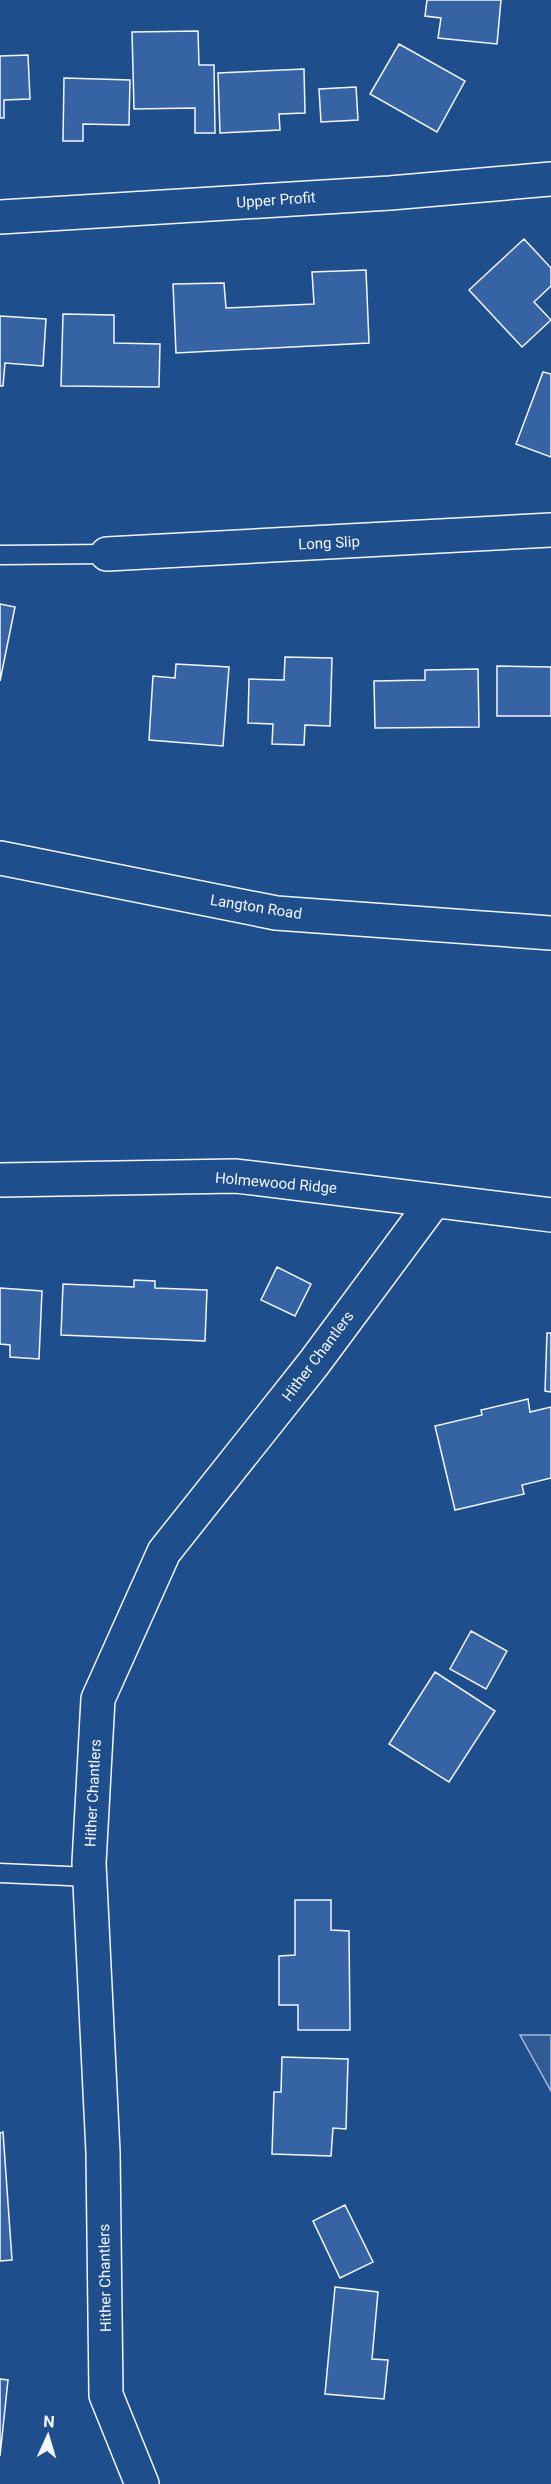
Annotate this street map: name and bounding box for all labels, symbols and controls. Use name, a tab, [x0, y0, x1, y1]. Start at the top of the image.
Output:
street label: Upper Profit	[236, 188, 316, 212]
street label: Long Slip	[298, 532, 360, 554]
street label: Langton Road	[209, 891, 303, 923]
street label: Holmewood Ridge	[214, 1169, 338, 1197]
street label: Hither Chantlers	[278, 1307, 358, 1405]
street label: Hither Chantlers	[81, 1739, 105, 1847]
street label: Hither Chantlers	[95, 2224, 115, 2332]
north arrow	[18, 2406, 78, 2466]
text: N	[43, 2412, 55, 2431]

